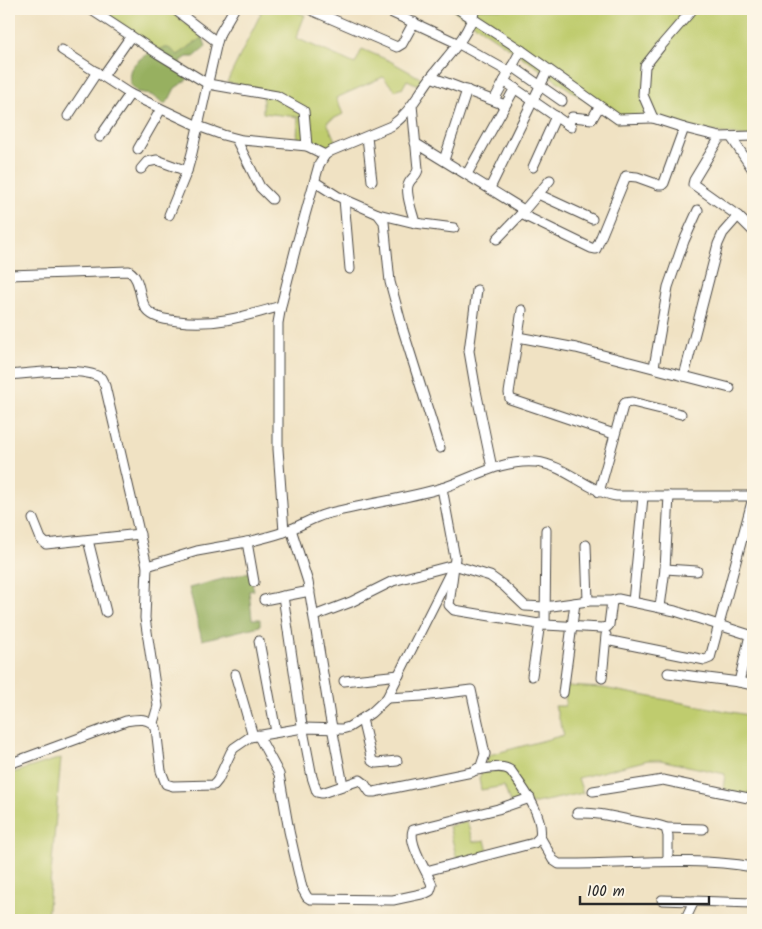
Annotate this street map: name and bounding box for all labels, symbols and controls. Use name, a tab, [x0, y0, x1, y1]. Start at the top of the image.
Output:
scale bar	[580, 874, 708, 906]
text: 100 m	[587, 880, 625, 904]

